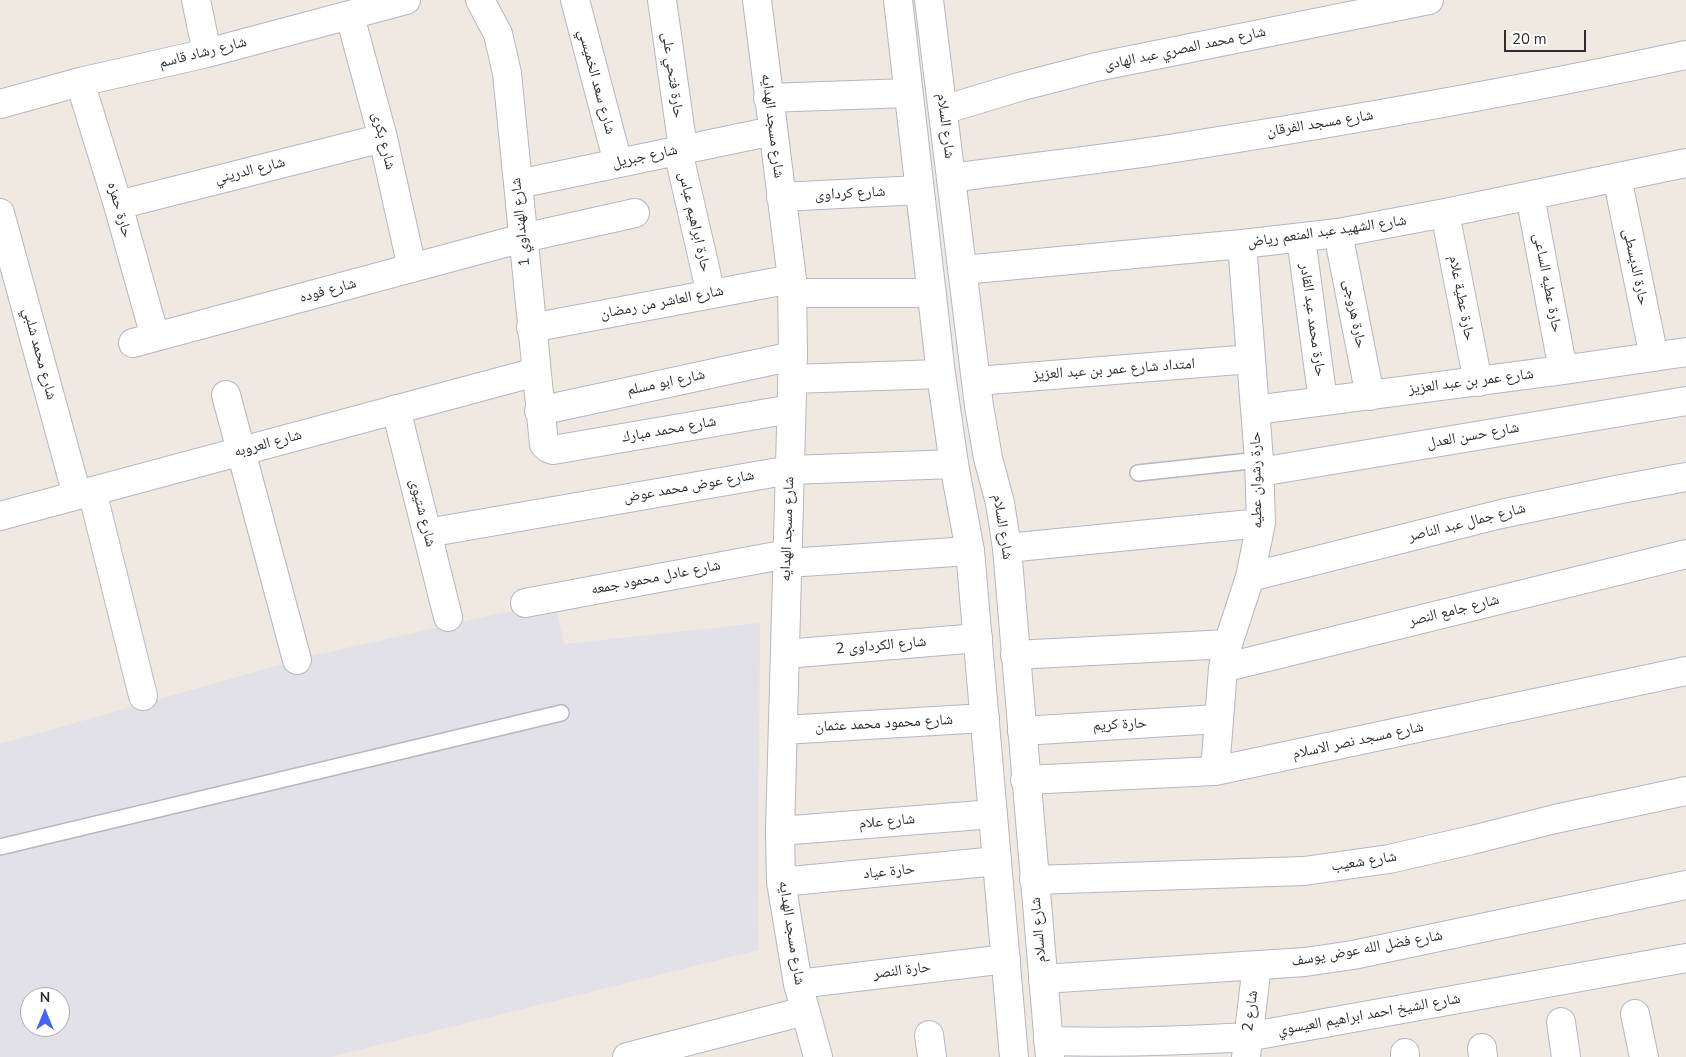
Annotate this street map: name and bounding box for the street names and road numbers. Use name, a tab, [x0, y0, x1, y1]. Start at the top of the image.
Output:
street label: شارع محمد المصري عبد الهادى	[1103, 23, 1267, 75]
street label: شارع سعد الخميسي	[573, 28, 619, 136]
street label: حارة فتحي على	[657, 31, 687, 119]
street label: شارع رشاد قاسم	[157, 33, 249, 73]
street label: شارع مسجد الهدايه	[757, 73, 787, 179]
street label: شارع السلام	[932, 92, 958, 160]
street label: شارع مسجد الفرقان	[1265, 107, 1375, 141]
street label: شارع بكرى	[367, 110, 399, 172]
street label: شارع جبريل	[611, 141, 679, 173]
street label: شارع الدريني	[213, 154, 287, 188]
street label: حارة ابراهيم عباس	[674, 170, 714, 274]
street label: شارع الهنداوي 1	[507, 177, 535, 267]
street label: حارة حمزه	[102, 180, 136, 240]
street label: شارع كرداوى	[814, 183, 886, 205]
street label: شارع الشهيد عبد المنعم رياض	[1246, 212, 1408, 252]
street label: حارة الديسطى	[1618, 227, 1652, 307]
street label: حارة عطيه الساعى	[1529, 232, 1565, 334]
street label: حارة عطية علام	[1444, 254, 1478, 342]
street label: حارة محمد عبد القادر	[1295, 262, 1329, 378]
street label: شارع فوده	[298, 275, 358, 307]
street label: حارة هروجى	[1339, 278, 1369, 350]
street label: شارع العاشر من رمضان	[599, 282, 725, 324]
street label: شارع محمد شلبي	[18, 306, 60, 402]
street label: امتداد شارع عمر بن عبد العزيز	[1032, 355, 1196, 385]
street label: شارع عمر بن عبد العزيز	[1407, 365, 1535, 399]
street label: شارع ابو مسلم	[625, 366, 707, 400]
street label: شارع محمد مبارك	[620, 413, 718, 447]
street label: شارع حسن العدل	[1425, 419, 1521, 453]
street label: شارع العروبه	[232, 426, 304, 462]
street label: حارة رشوان عطيه	[1247, 431, 1267, 529]
street label: شارع عوض محمد عوض	[622, 467, 756, 507]
street label: شارع مسجد الهدايه	[777, 476, 799, 582]
street label: شارع شتيوى	[405, 477, 439, 549]
street label: شارع السلام	[988, 493, 1016, 561]
street label: شارع جمال عبد الناصر	[1406, 500, 1528, 546]
street label: شارع عادل محمود جمعه	[590, 557, 722, 599]
street label: شارع جامع النصر	[1407, 591, 1501, 631]
street label: شارع الكرداوى 2	[835, 633, 927, 659]
street label: شارع محمود محمد عثمان	[815, 711, 953, 737]
street label: حارة كريم	[1092, 715, 1148, 735]
street label: شارع مسجد نصر الاسلام	[1291, 718, 1425, 764]
street label: شارع علام	[858, 811, 916, 833]
street label: شارع شعيب	[1330, 848, 1398, 876]
street label: حارة عياد	[862, 860, 916, 884]
street label: شارع مسجد الهدايه	[774, 880, 808, 986]
street label: شارع السلام	[1027, 897, 1051, 963]
street label: شارع فضل الله عوض يوسف	[1290, 927, 1444, 971]
street label: حارة النصر	[872, 959, 932, 983]
street label: شارع 2	[1240, 989, 1262, 1033]
street label: شارع الشيخ احمد ابراهيم العيسوي	[1276, 990, 1462, 1040]

